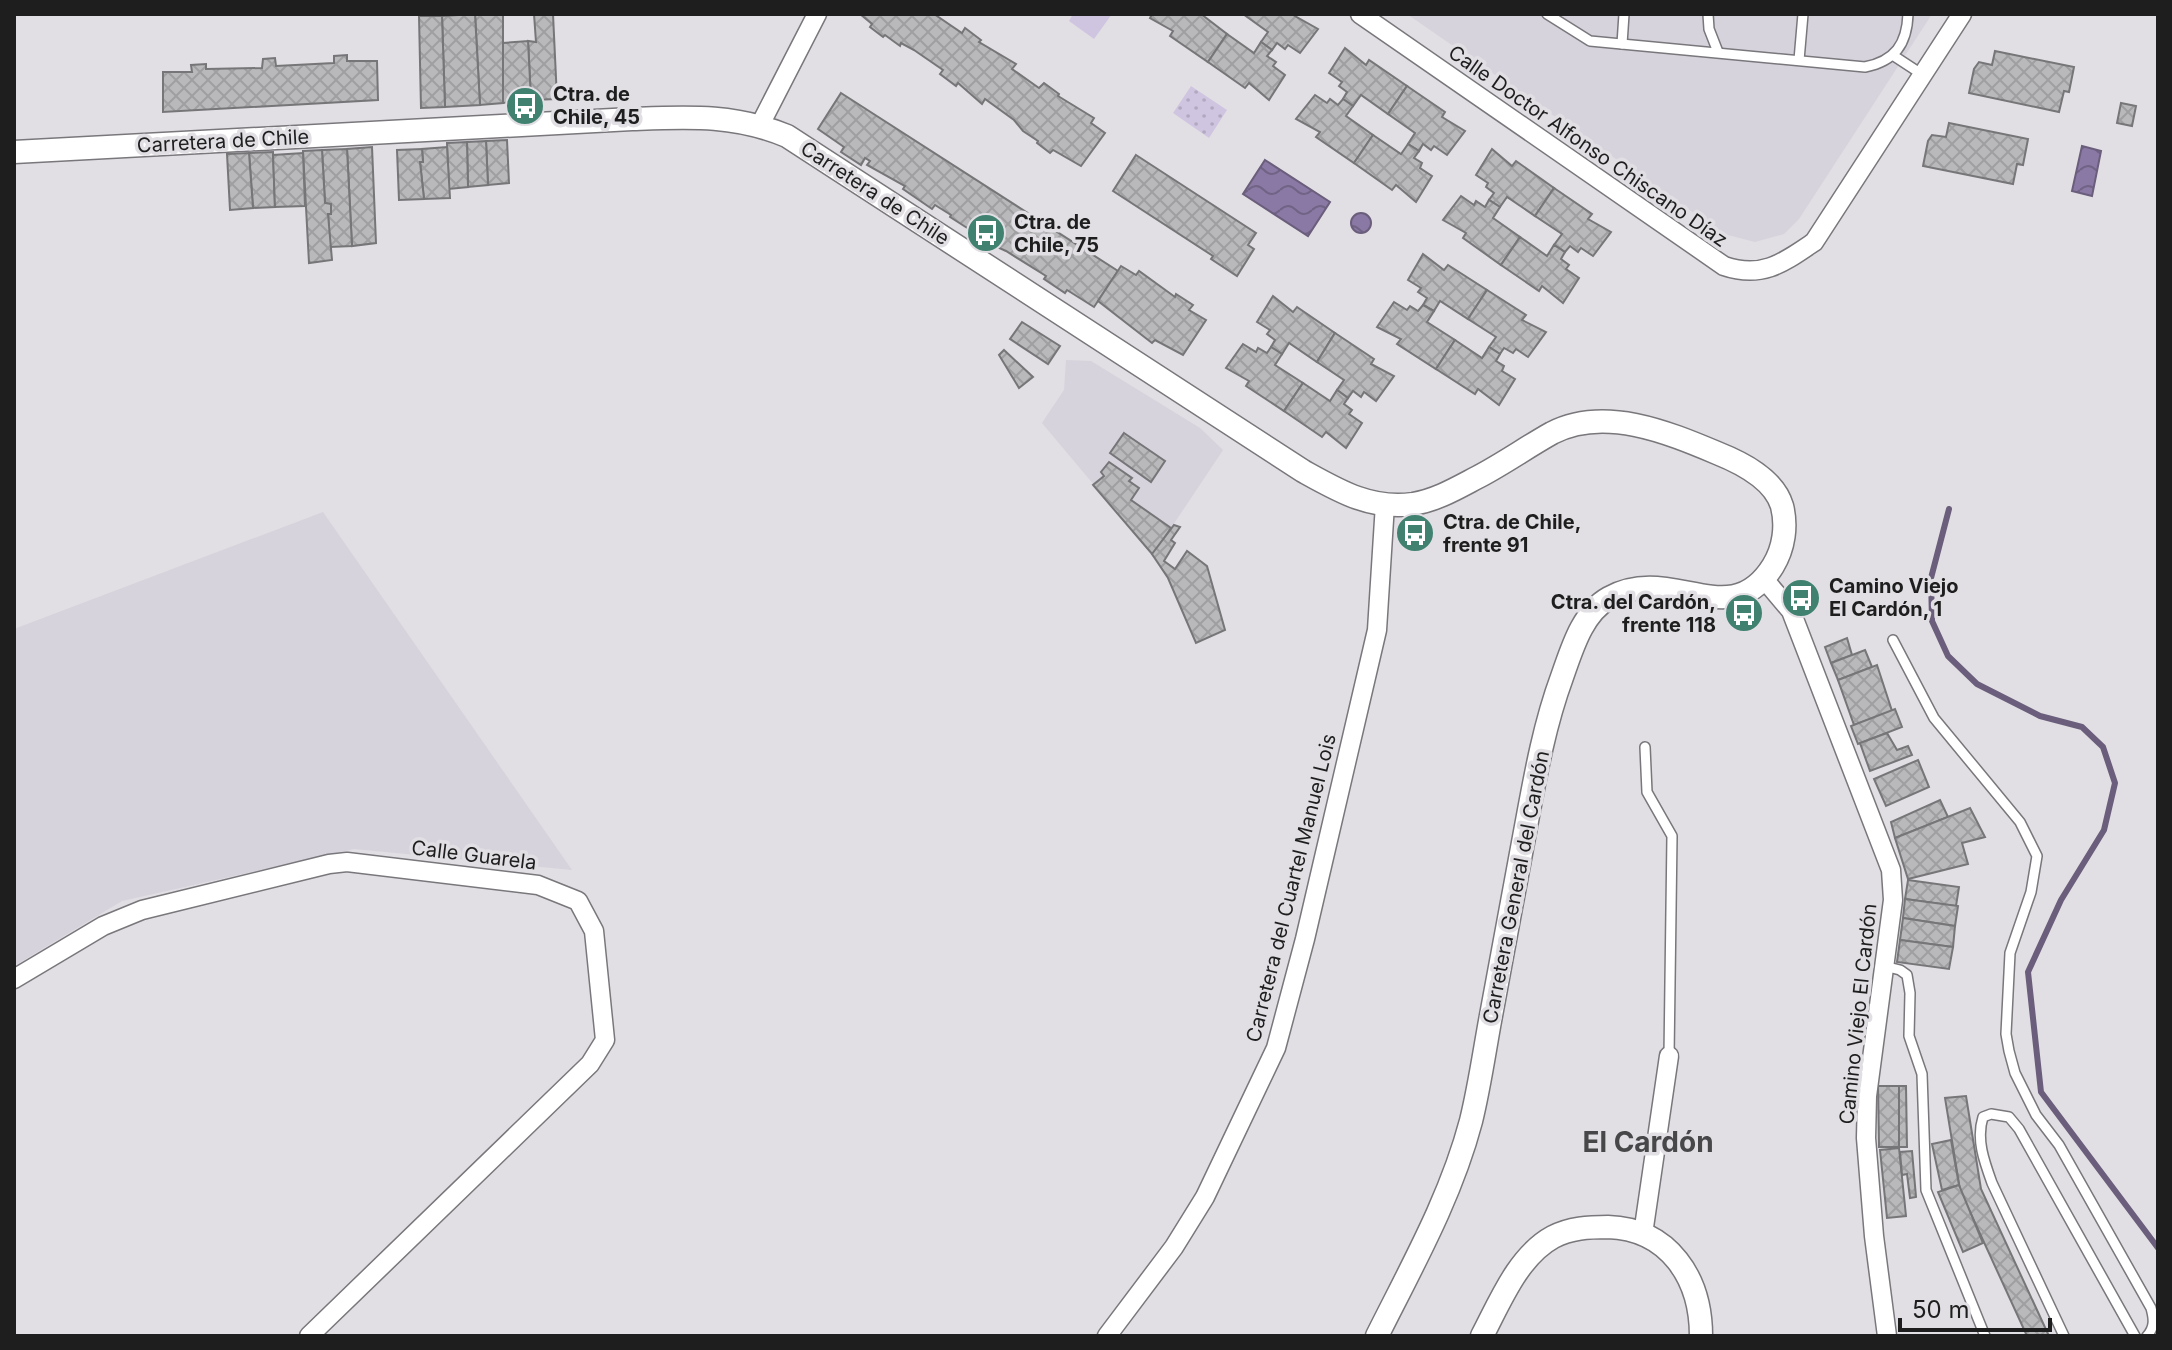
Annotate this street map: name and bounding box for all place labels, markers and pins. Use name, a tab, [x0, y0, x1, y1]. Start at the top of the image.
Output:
place label: Ctra. de Chile, 45	[553, 82, 640, 129]
bus stop icon: Ctra. de Chile, 45	[504, 85, 546, 127]
place label: Ctra. de Chile, 75	[1014, 210, 1099, 257]
bus stop icon: Ctra. de Chile, 75	[965, 212, 1007, 254]
place label: Ctra. de Chile, frente 91	[1443, 510, 1581, 557]
bus stop icon: Ctra. de Chile, frente 91	[1394, 512, 1436, 554]
place label: Camino Viejo El Cardón, 1	[1829, 574, 1958, 621]
bus stop icon: Camino Viejo El Cardón, 1	[1780, 577, 1822, 619]
place label: Ctra. del Cardón, frente 118	[1551, 590, 1716, 637]
bus stop icon: Ctra. del Cardón, frente 118	[1723, 592, 1765, 634]

